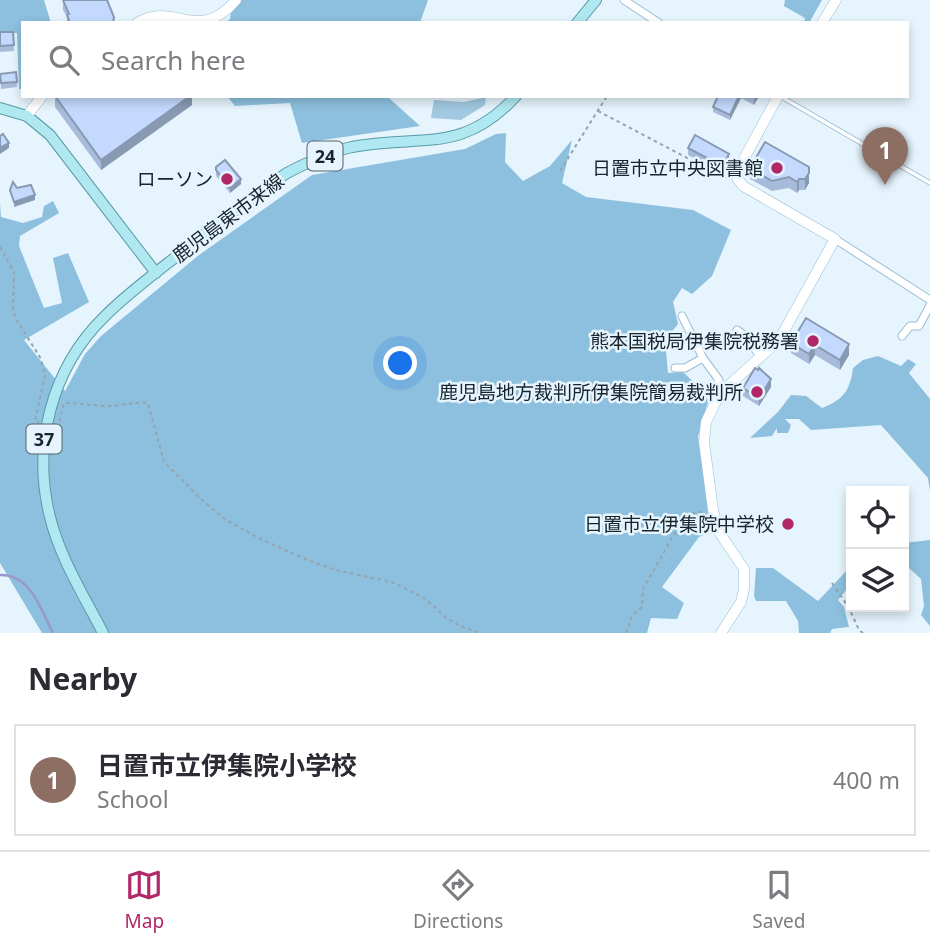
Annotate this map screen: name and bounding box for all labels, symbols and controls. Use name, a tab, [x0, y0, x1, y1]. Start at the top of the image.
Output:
search box	[21, 21, 909, 98]
icon: search	[45, 41, 83, 79]
text: Search here	[101, 42, 246, 78]
pin: 1	[862, 127, 908, 185]
road number: 24	[308, 141, 342, 170]
place label: 日置市立中央図書館	[592, 155, 763, 181]
marker: 日置市立中央図書館	[769, 160, 785, 176]
place label: ローソン	[137, 166, 213, 192]
street label: 鹿児島東市来線	[167, 168, 289, 268]
marker: ローソン	[219, 171, 235, 187]
place label: 熊本国税局伊集院税務署	[590, 328, 799, 354]
marker: 熊本国税局伊集院税務署	[805, 333, 821, 349]
your location	[383, 346, 417, 380]
place label: 鹿児島地方裁判所伊集院簡易裁判所	[439, 379, 743, 405]
marker: 鹿児島地方裁判所伊集院簡易裁判所	[749, 384, 765, 400]
road number: 37	[26, 424, 61, 454]
map controls	[846, 486, 909, 612]
button: locate	[846, 486, 909, 549]
place label: 日置市立伊集院中学校	[584, 511, 774, 537]
marker: 日置市立伊集院中学校	[780, 516, 796, 532]
button: layers	[846, 549, 909, 612]
text: Nearby	[28, 658, 137, 699]
text: 日置市立伊集院小学校	[97, 747, 357, 783]
text: 1	[46, 764, 60, 796]
text: 400 m	[833, 764, 900, 796]
text: School	[97, 783, 169, 815]
tab: Map	[125, 866, 164, 934]
tab: Directions	[413, 866, 503, 934]
tab: Saved	[752, 866, 805, 934]

